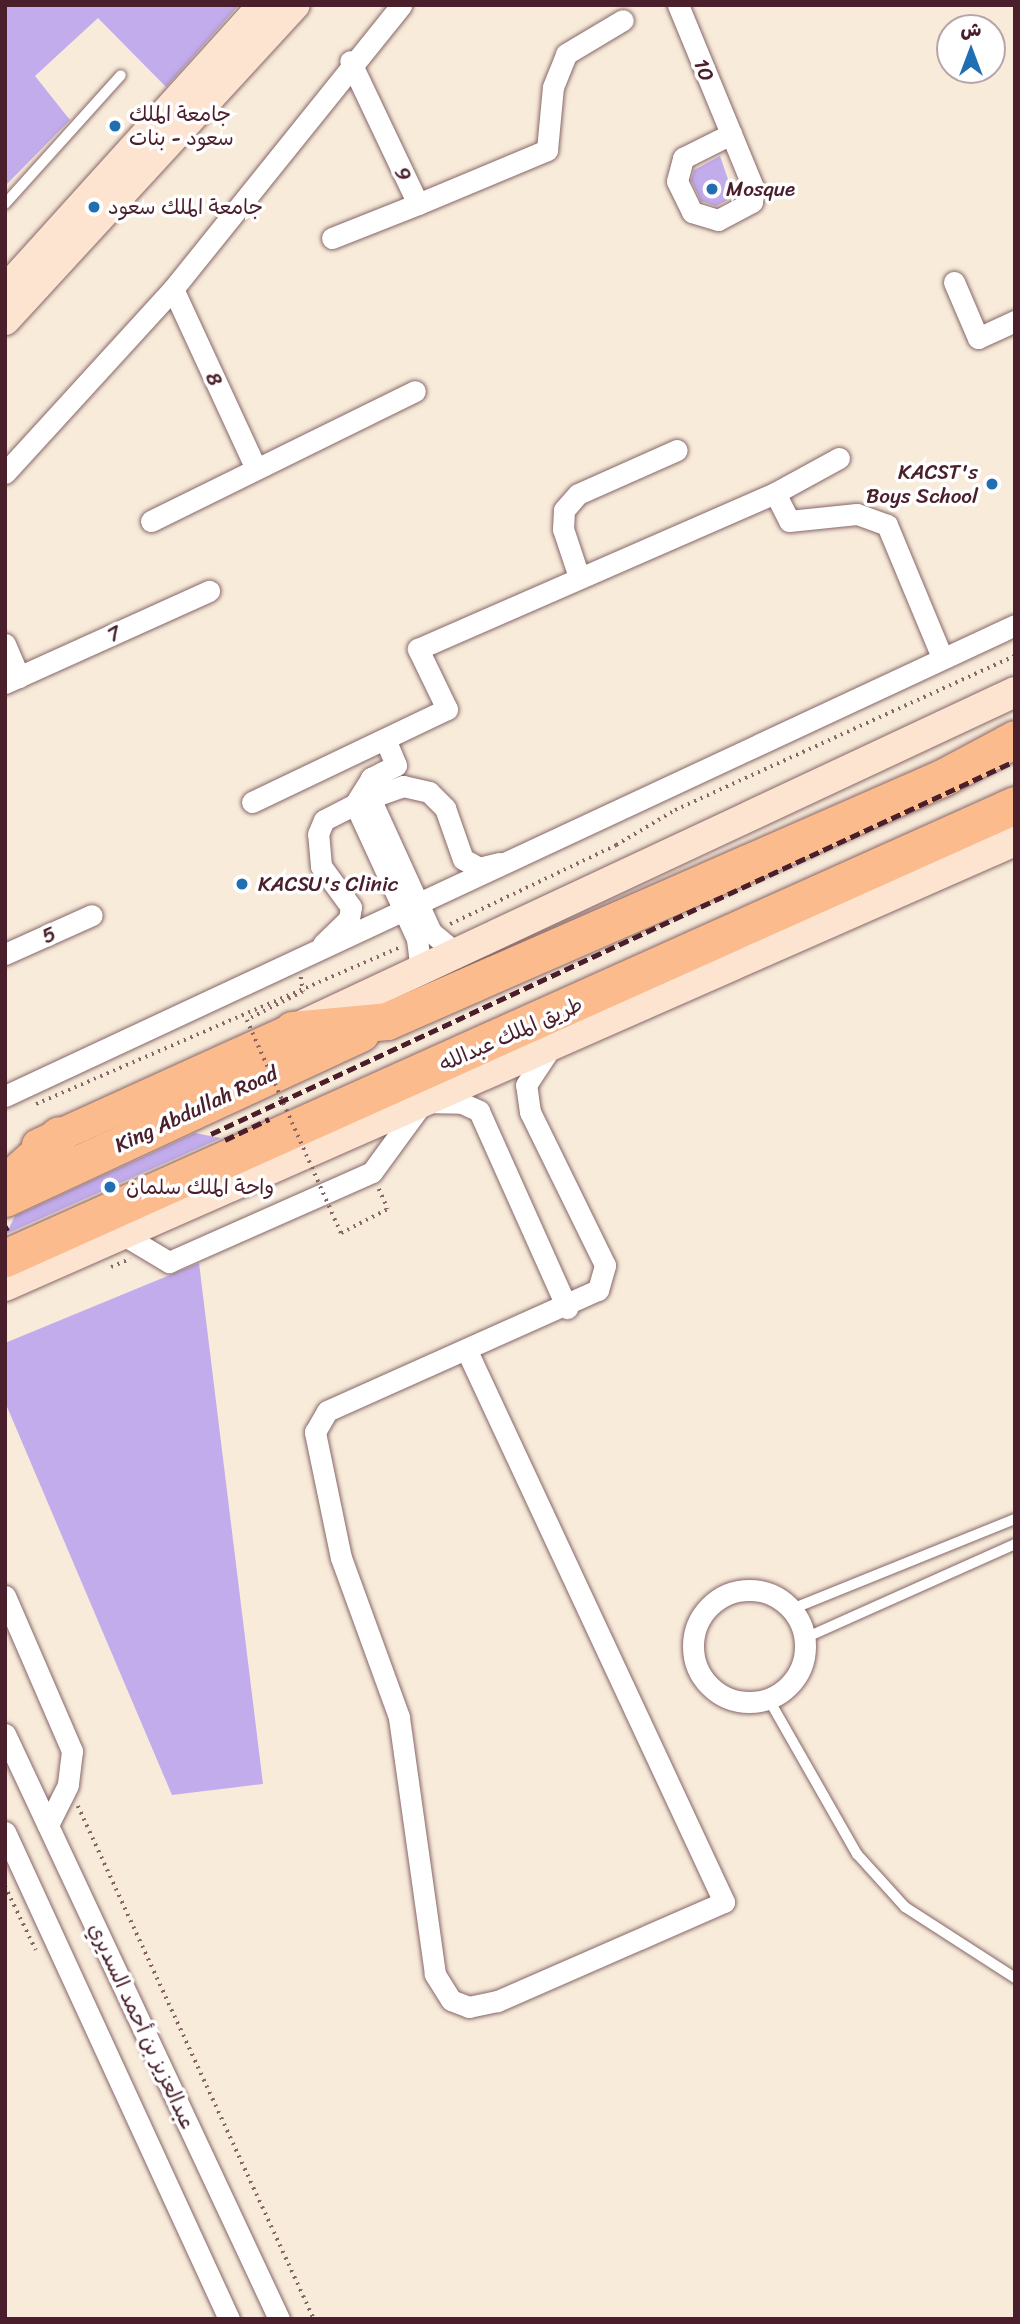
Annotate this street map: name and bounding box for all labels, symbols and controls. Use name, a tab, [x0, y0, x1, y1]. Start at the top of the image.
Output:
text: ش	[961, 13, 981, 46]
north arrow	[936, 14, 1006, 84]
street label: 10	[688, 55, 720, 85]
place label: جامعة الملك سعود - بنات	[129, 101, 234, 151]
marker: جامعة الملك سعود - بنات	[107, 118, 123, 134]
street label: 9	[389, 163, 417, 185]
place label: Mosque	[726, 176, 795, 202]
marker: Mosque	[704, 181, 720, 197]
place label: جامعة الملك سعود	[108, 194, 263, 220]
marker: جامعة الملك سعود	[86, 199, 102, 215]
street label: 8	[200, 368, 228, 390]
place label: KACST's Boys School	[866, 459, 978, 509]
marker: KACST's Boys School	[984, 476, 1000, 492]
street label: 7	[103, 620, 125, 648]
place label: KACSU's Clinic	[258, 871, 398, 897]
marker: KACSU's Clinic	[232, 874, 252, 894]
street label: 5	[38, 921, 60, 949]
street label: طريق الملك عبدالله	[435, 991, 587, 1077]
street label: King Abdullah Road	[110, 1060, 282, 1158]
place label: واحة الملك سلمان	[126, 1174, 274, 1200]
marker: واحة الملك سلمان	[100, 1177, 120, 1197]
street label: عبدالعزيز بن أحمد السديري	[83, 1919, 201, 2133]

